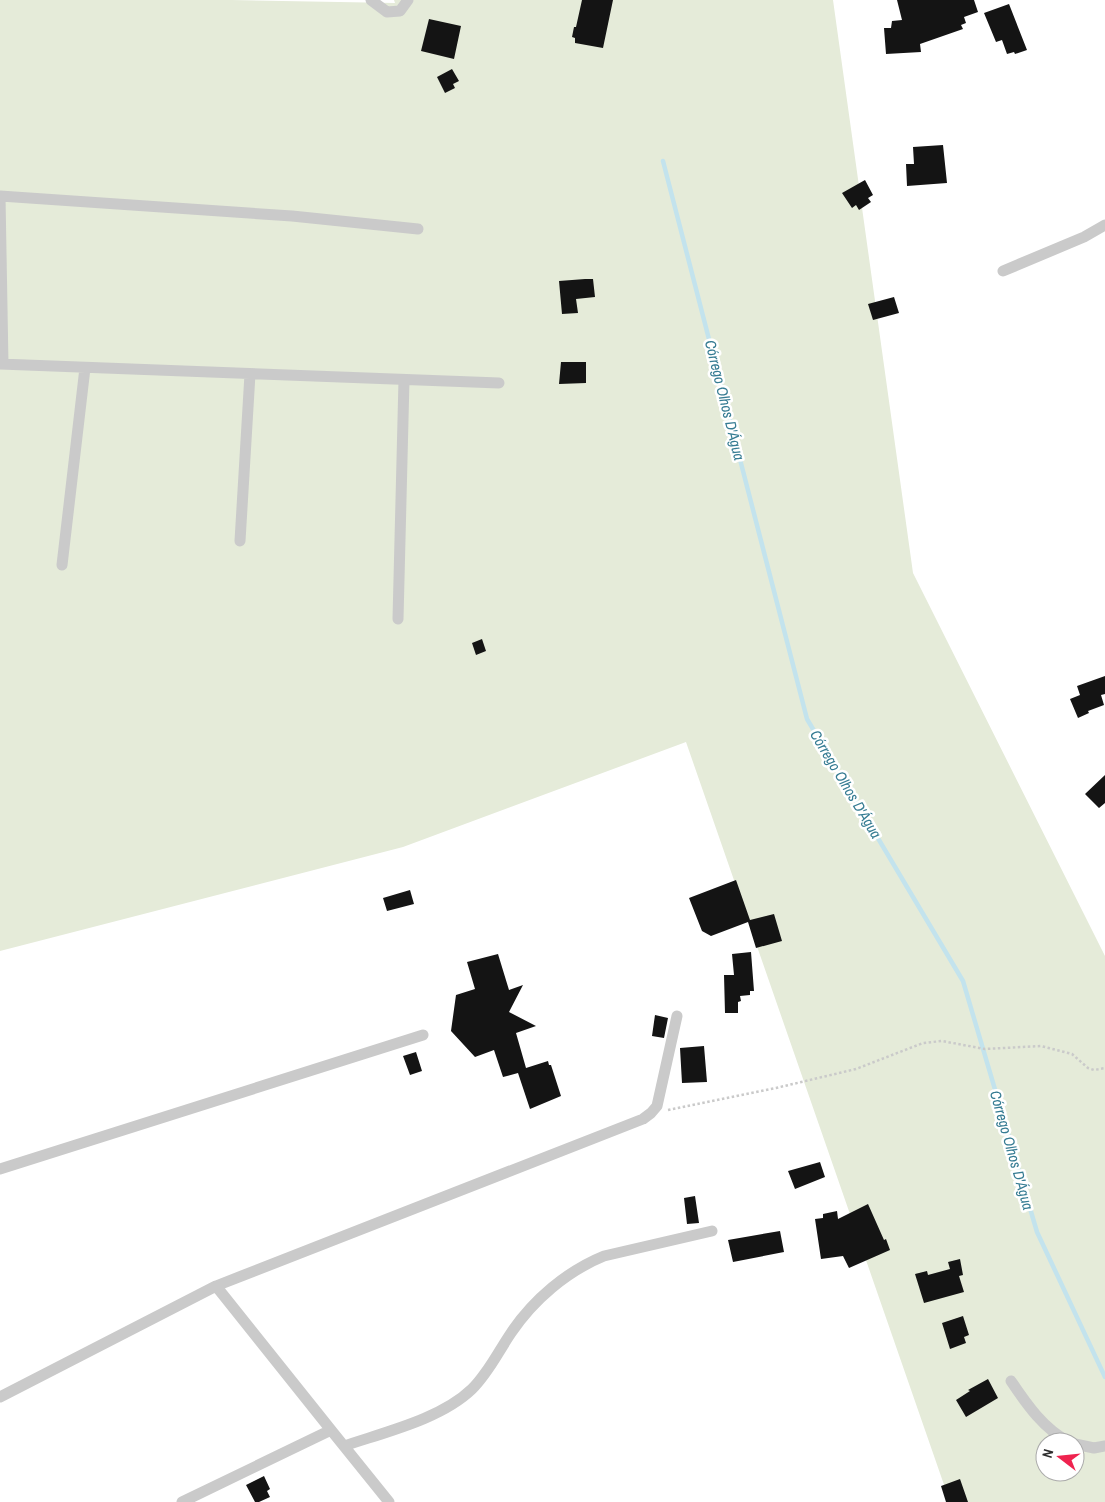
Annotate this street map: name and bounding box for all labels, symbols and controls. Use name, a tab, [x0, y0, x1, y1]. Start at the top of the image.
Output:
water label: Córrego Olhos D'Água	[700, 338, 750, 463]
water label: Córrego Olhos D'Água	[805, 726, 887, 842]
water label: Córrego Olhos D'Água	[985, 1088, 1039, 1212]
north arrow	[1035, 1432, 1085, 1482]
text: N	[1038, 1447, 1057, 1460]

